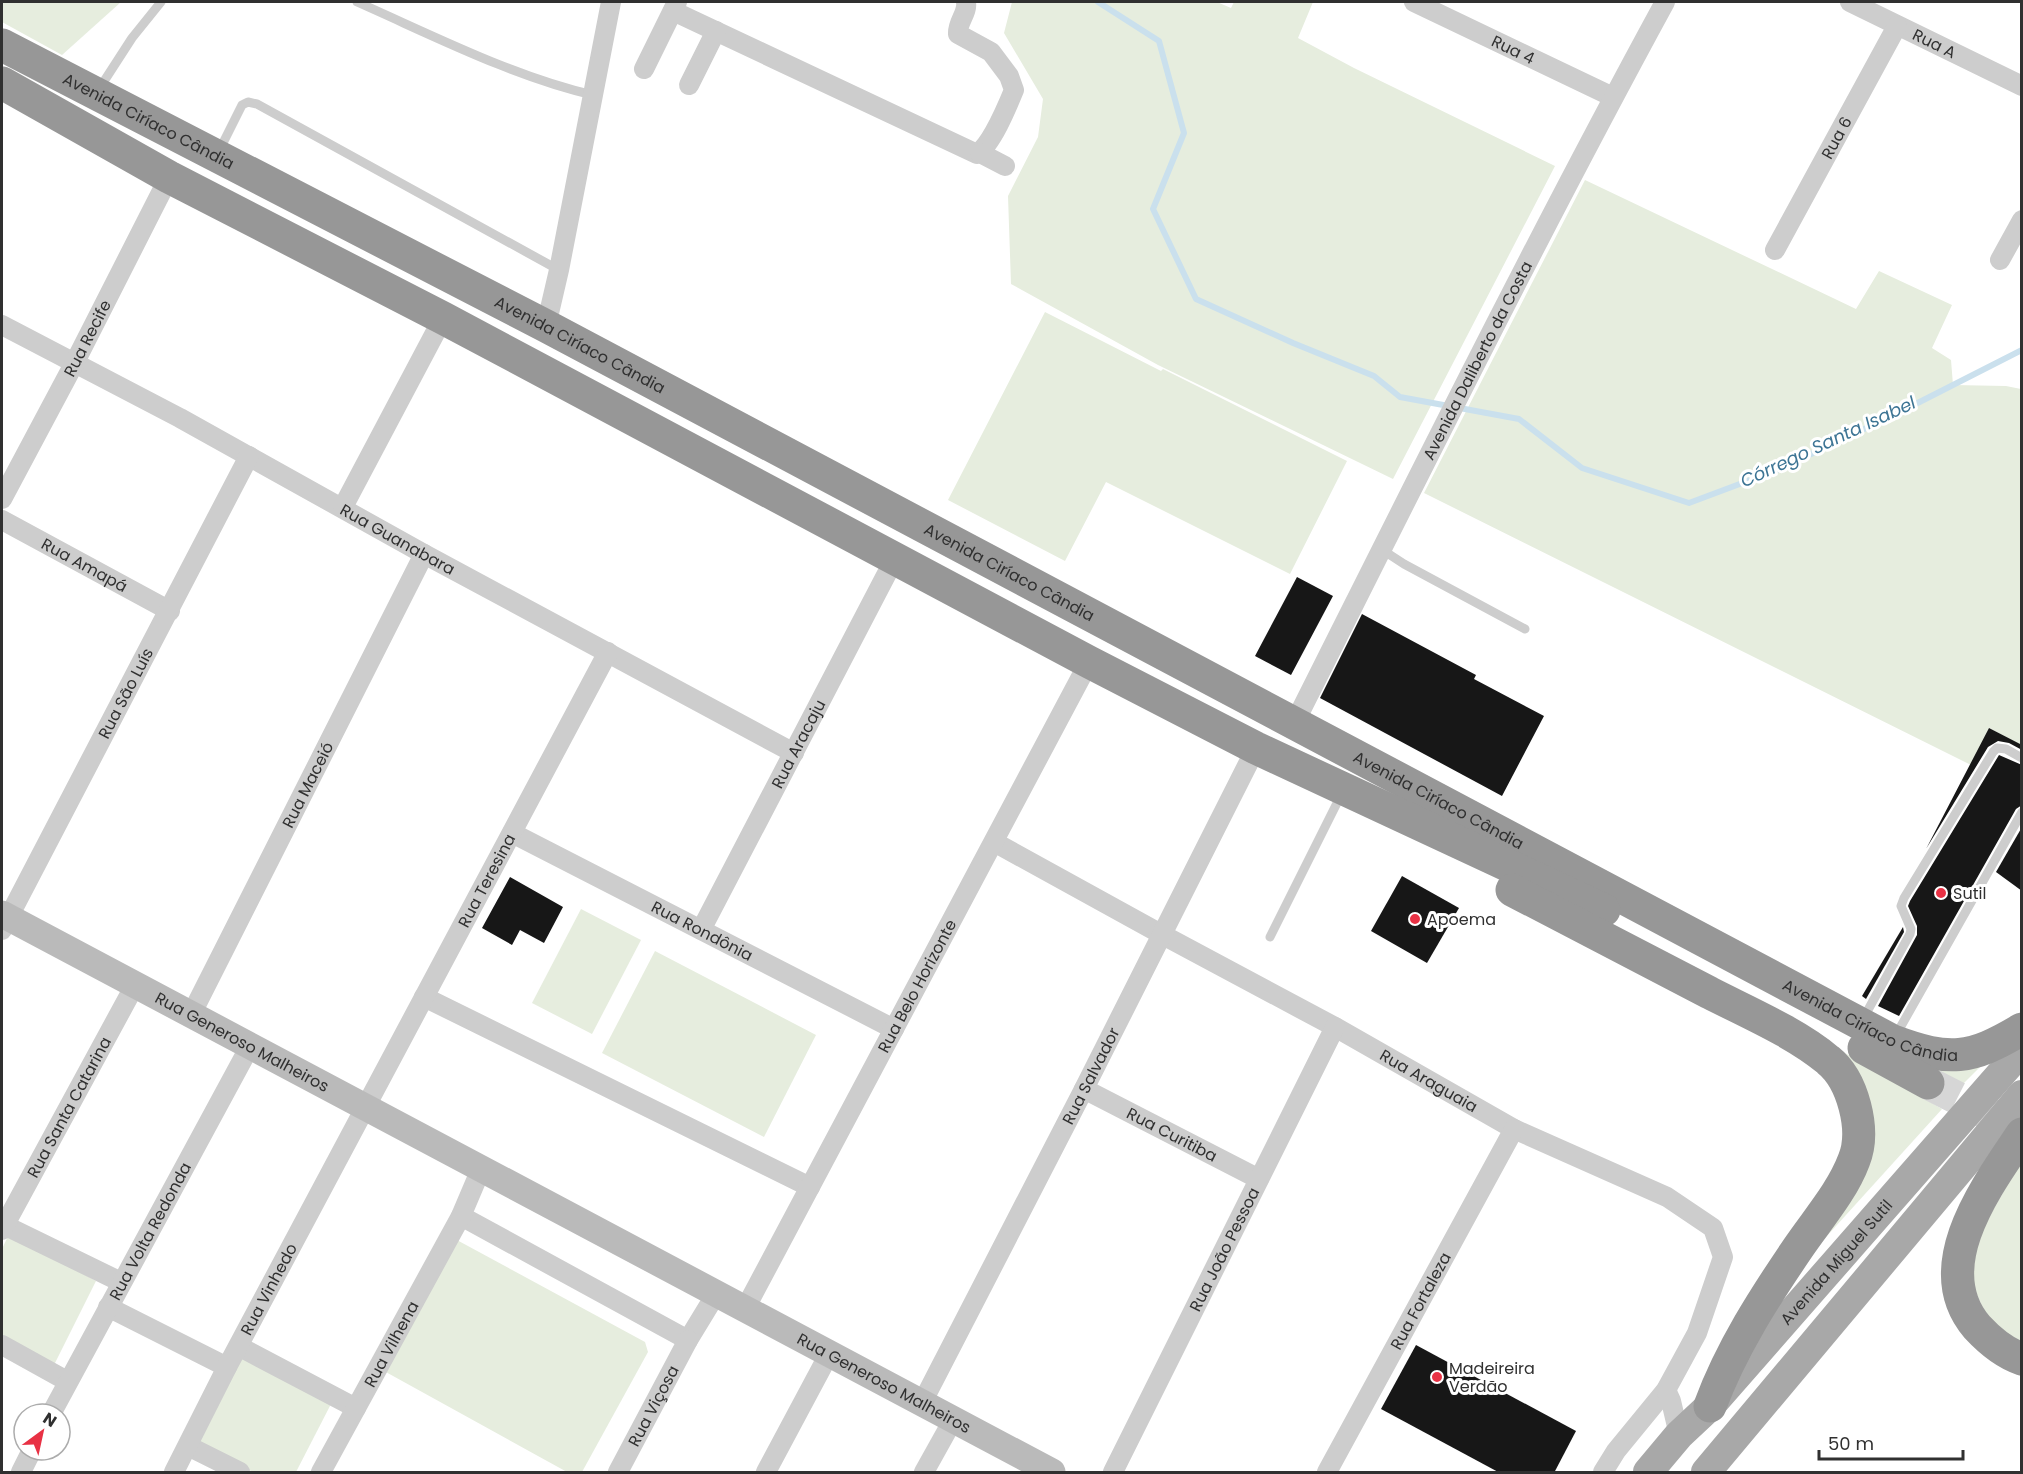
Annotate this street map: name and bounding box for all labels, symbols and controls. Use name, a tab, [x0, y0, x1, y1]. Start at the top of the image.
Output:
street label: Rua A	[1909, 23, 1960, 64]
street label: Rua 4	[1488, 30, 1538, 70]
street label: Avenida Ciríaco Cândia	[59, 67, 238, 175]
street label: Rua 6	[1816, 112, 1858, 163]
street label: Avenida Daliberto da Costa	[1417, 257, 1538, 464]
street label: Avenida Ciríaco Cândia	[490, 290, 669, 399]
street label: Rua Recife	[58, 296, 117, 381]
water label: Córrego Santa Isabel	[1736, 390, 1920, 493]
street label: Rua Guanabara	[336, 499, 459, 581]
street label: Avenida Ciríaco Cândia	[920, 518, 1099, 627]
street label: Rua Amapá	[37, 533, 132, 598]
street label: Rua São Luís	[93, 644, 159, 743]
street label: Rua Aracaju	[766, 696, 831, 793]
street label: Rua Maceió	[276, 738, 339, 832]
street label: Avenida Ciríaco Cândia	[1349, 746, 1528, 855]
street label: Rua Teresina	[452, 830, 521, 931]
place label: Sutil	[1953, 882, 1986, 905]
marker: Sutil	[1934, 886, 1948, 900]
street label: Rua Rondônia	[647, 895, 757, 967]
place label: Apoema	[1427, 908, 1496, 931]
marker: Apoema	[1408, 912, 1422, 926]
street label: Rua Belo Horizonte	[872, 915, 962, 1057]
street label: Avenida Ciríaco Cândia	[1778, 973, 1958, 1067]
street label: Rua Generoso Malheiros	[151, 986, 333, 1098]
street label: Rua Salvador	[1057, 1024, 1125, 1129]
street label: Rua Santa Catarina	[22, 1033, 117, 1182]
street label: Rua Araguaia	[1375, 1044, 1482, 1118]
street label: Rua Curitiba	[1123, 1102, 1221, 1168]
street label: Rua Volta Redonda	[104, 1158, 197, 1304]
street label: Rua João Pessoa	[1184, 1183, 1265, 1315]
street label: Avenida Miguel Sutil	[1775, 1195, 1898, 1330]
street label: Rua Vinhedo	[235, 1239, 303, 1339]
street label: Rua Fortaleza	[1385, 1248, 1457, 1354]
street label: Rua Vilhena	[359, 1297, 424, 1391]
street label: Rua Generoso Malheiros	[793, 1328, 975, 1439]
place label: Madeireira Verdão	[1449, 1357, 1535, 1398]
street label: Rua Viçosa	[623, 1361, 685, 1451]
marker: Madeireira Verdão	[1430, 1370, 1444, 1384]
north arrow	[12, 1402, 72, 1462]
text: N	[39, 1407, 61, 1433]
scale bar	[1819, 1423, 1963, 1461]
text: 50 m	[1828, 1431, 1874, 1456]

